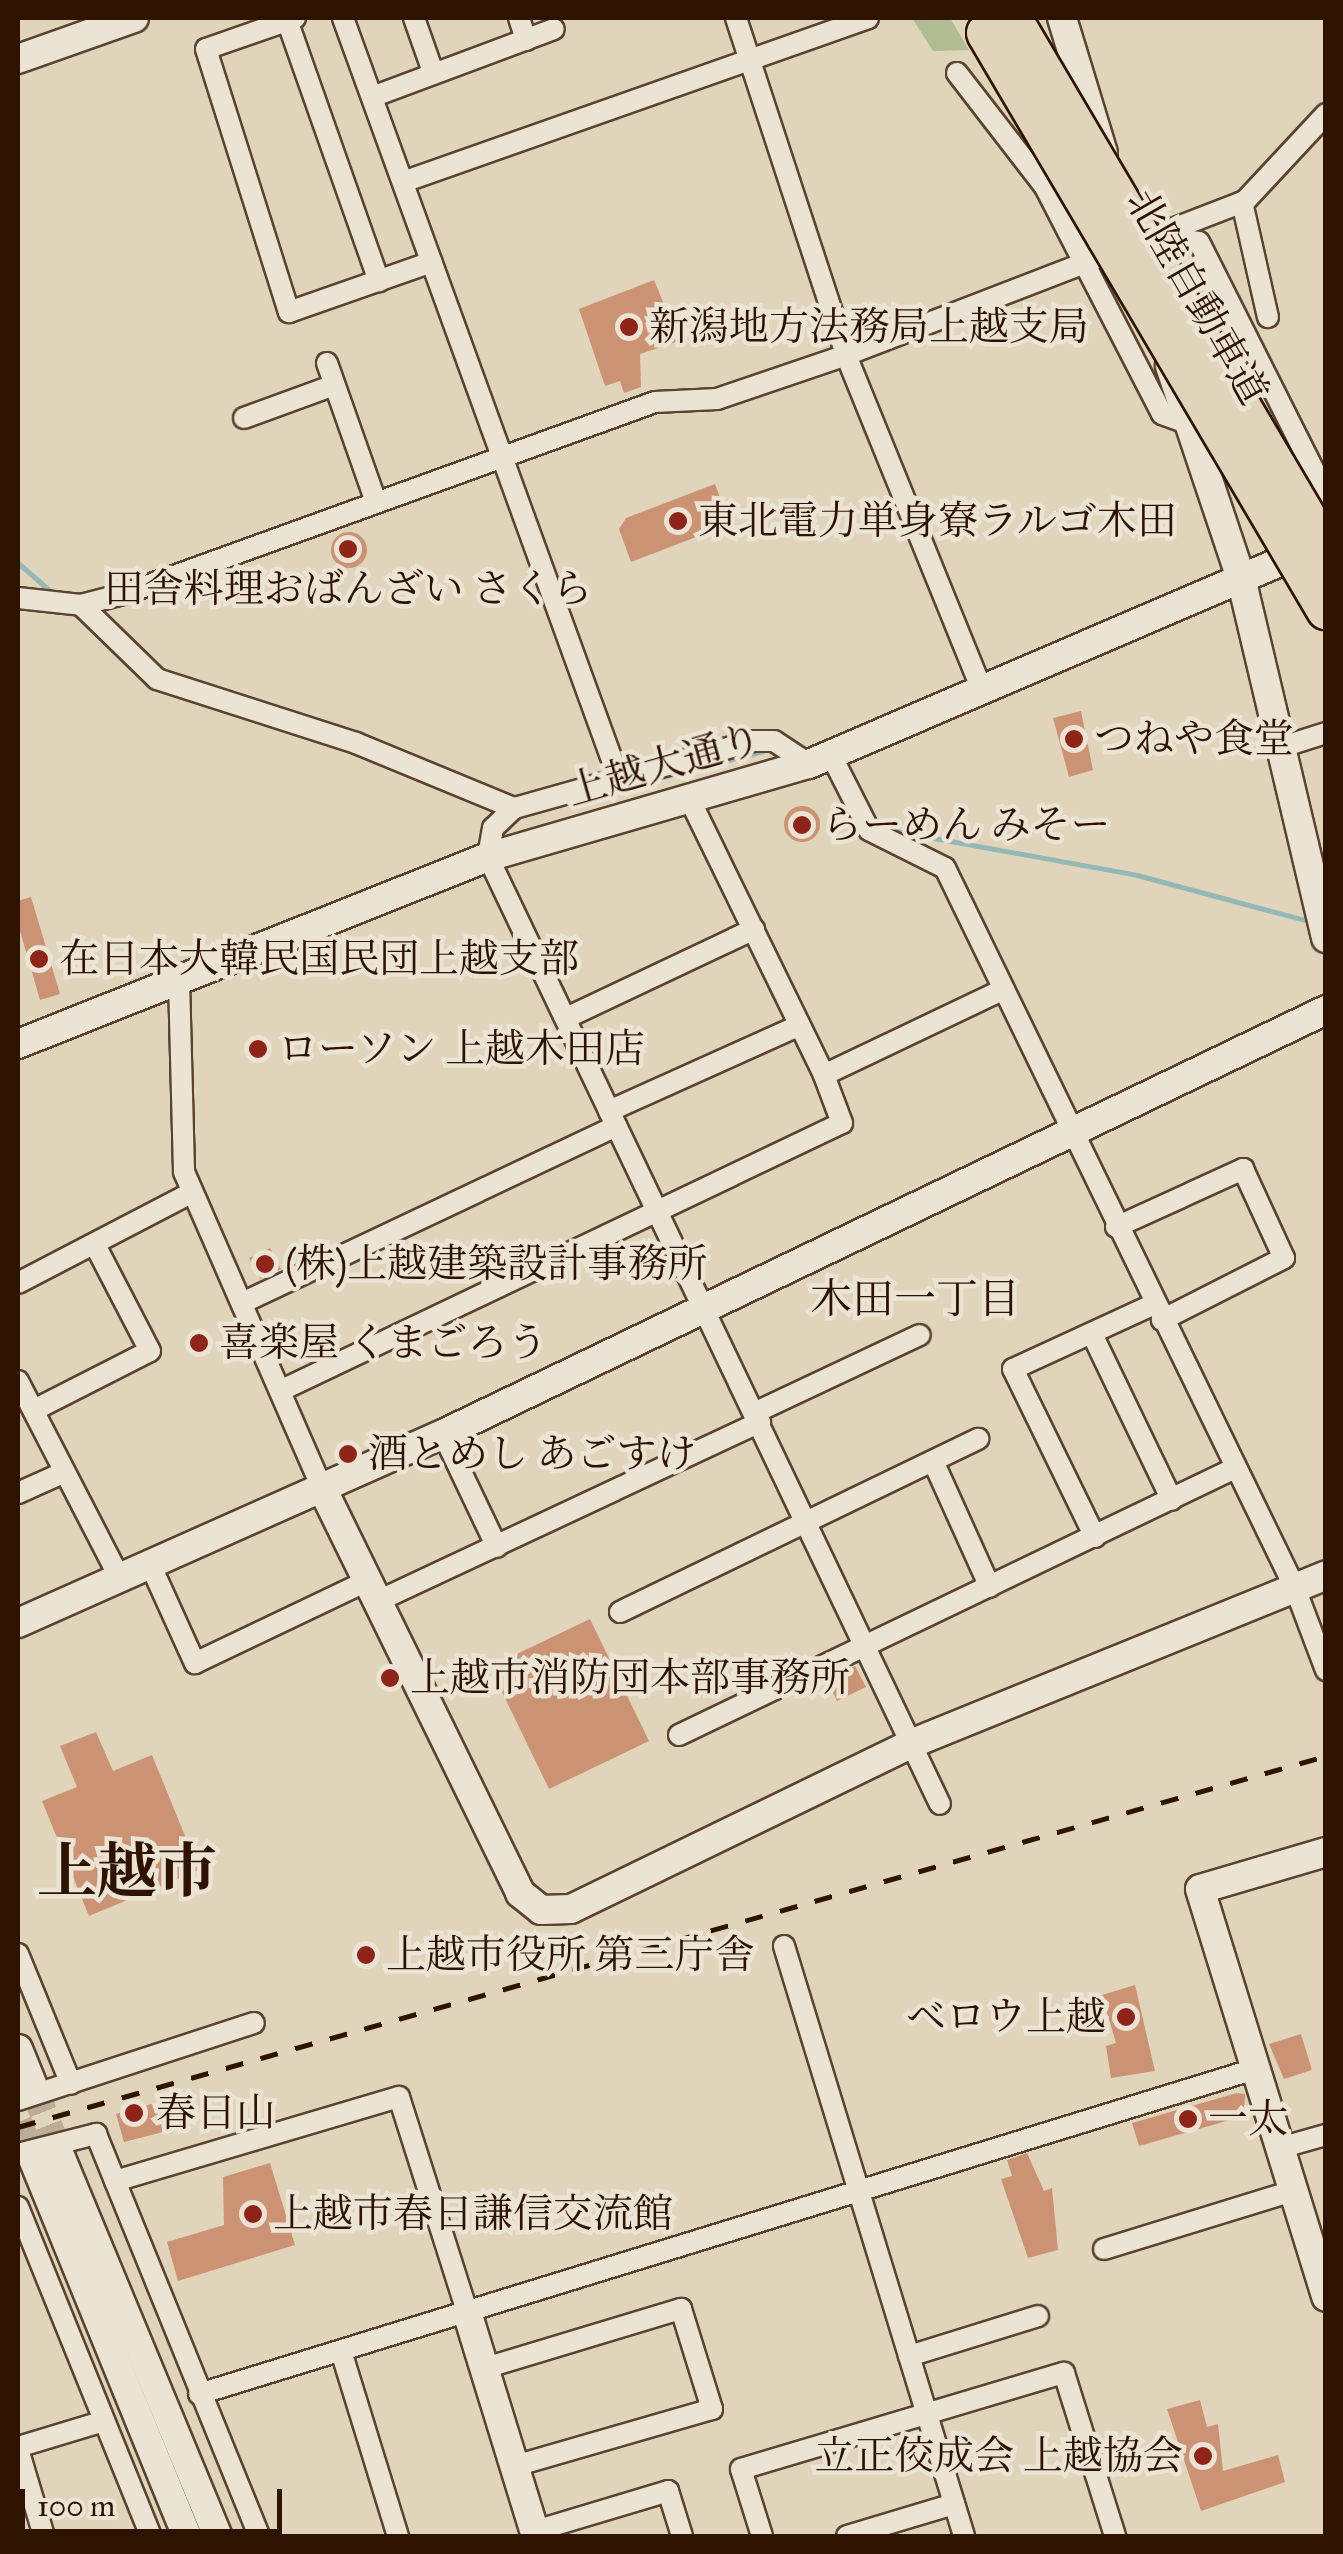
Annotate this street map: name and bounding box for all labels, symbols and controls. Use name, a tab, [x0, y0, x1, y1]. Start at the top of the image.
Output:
street label: 北陸自動車道	[1116, 181, 1278, 413]
place label: 新潟地方法務局上越支局	[649, 303, 1089, 351]
marker: 新潟地方法務局上越支局	[618, 316, 640, 338]
place label: 東北電力単身寮ラルゴ木田	[698, 497, 1178, 545]
marker: 東北電力単身寮ラルゴ木田	[667, 510, 689, 532]
marker: 田舎料理おばんざい さくら	[337, 538, 359, 560]
place label: 田舎料理おばんざい さくら	[104, 565, 592, 613]
street label: 上越大通り	[561, 714, 767, 816]
place label: つねや食堂	[1094, 715, 1294, 763]
marker: つねや食堂	[1063, 728, 1085, 750]
place label: らーめん みそー	[822, 801, 1111, 849]
marker: らーめん みそー	[791, 814, 813, 836]
place label: 在日本大韓民国民団上越支部	[59, 935, 579, 983]
marker: 在日本大韓民国民団上越支部	[28, 948, 50, 970]
place label: ローソン 上越木田店	[278, 1025, 647, 1073]
marker: ローソン 上越木田店	[247, 1038, 269, 1060]
place label: (株)上越建築設計事務所	[285, 1240, 707, 1288]
marker: (株)上越建築設計事務所	[254, 1253, 276, 1275]
district label: 木田一丁目	[810, 1274, 1020, 1324]
place label: 喜楽屋 くまごろう	[219, 1319, 548, 1367]
marker: 喜楽屋 くまごろう	[188, 1332, 210, 1354]
place label: 酒とめし あごすけ	[368, 1430, 697, 1478]
marker: 酒とめし あごすけ	[337, 1443, 359, 1465]
place label: 上越市消防団本部事務所	[410, 1654, 850, 1702]
marker: 上越市消防団本部事務所	[379, 1667, 401, 1689]
district label: 上越市	[37, 1835, 217, 1907]
place label: 上越市役所 第三庁舎	[386, 1931, 755, 1979]
marker: 上越市役所 第三庁舎	[355, 1944, 377, 1966]
place label: ベロウ上越	[906, 1993, 1106, 2041]
marker: ベロウ上越	[1115, 2006, 1137, 2028]
place label: 春日山	[156, 2089, 276, 2137]
place label: 一太	[1208, 2095, 1288, 2143]
marker: 春日山	[121, 2100, 147, 2126]
marker: 一太	[1177, 2108, 1199, 2130]
place label: 上越市春日謙信交流館	[273, 2190, 673, 2238]
marker: 上越市春日謙信交流館	[242, 2203, 264, 2225]
place label: 立正佼成会 上越協会	[814, 2432, 1183, 2480]
marker: 立正佼成会 上越協会	[1192, 2445, 1214, 2467]
scale bar	[25, 2469, 288, 2531]
text: 100 m	[37, 2488, 115, 2524]

